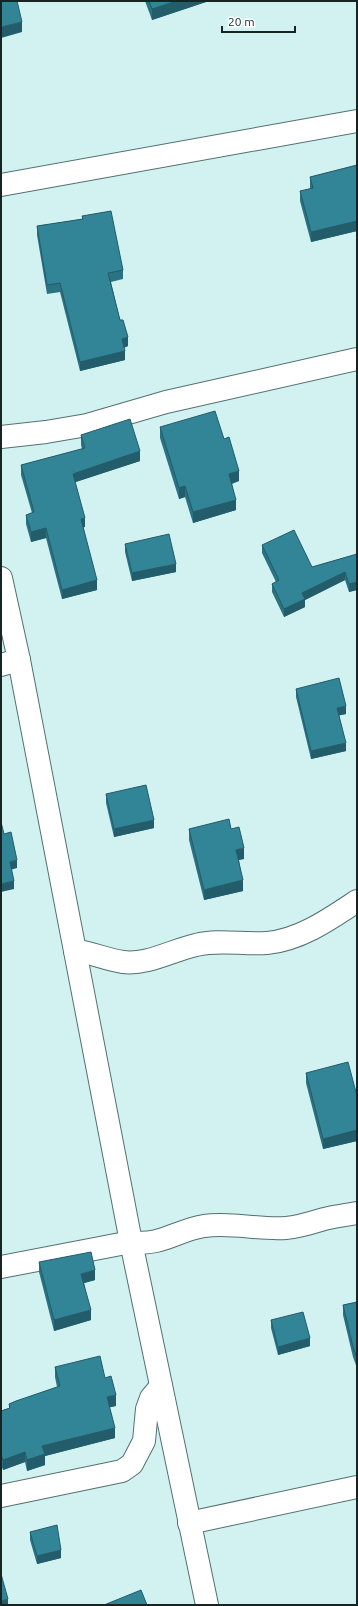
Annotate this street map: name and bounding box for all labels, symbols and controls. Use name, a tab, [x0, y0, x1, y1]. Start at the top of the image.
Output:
scale bar	[222, 8, 295, 34]
text: 20 m	[228, 15, 255, 28]

